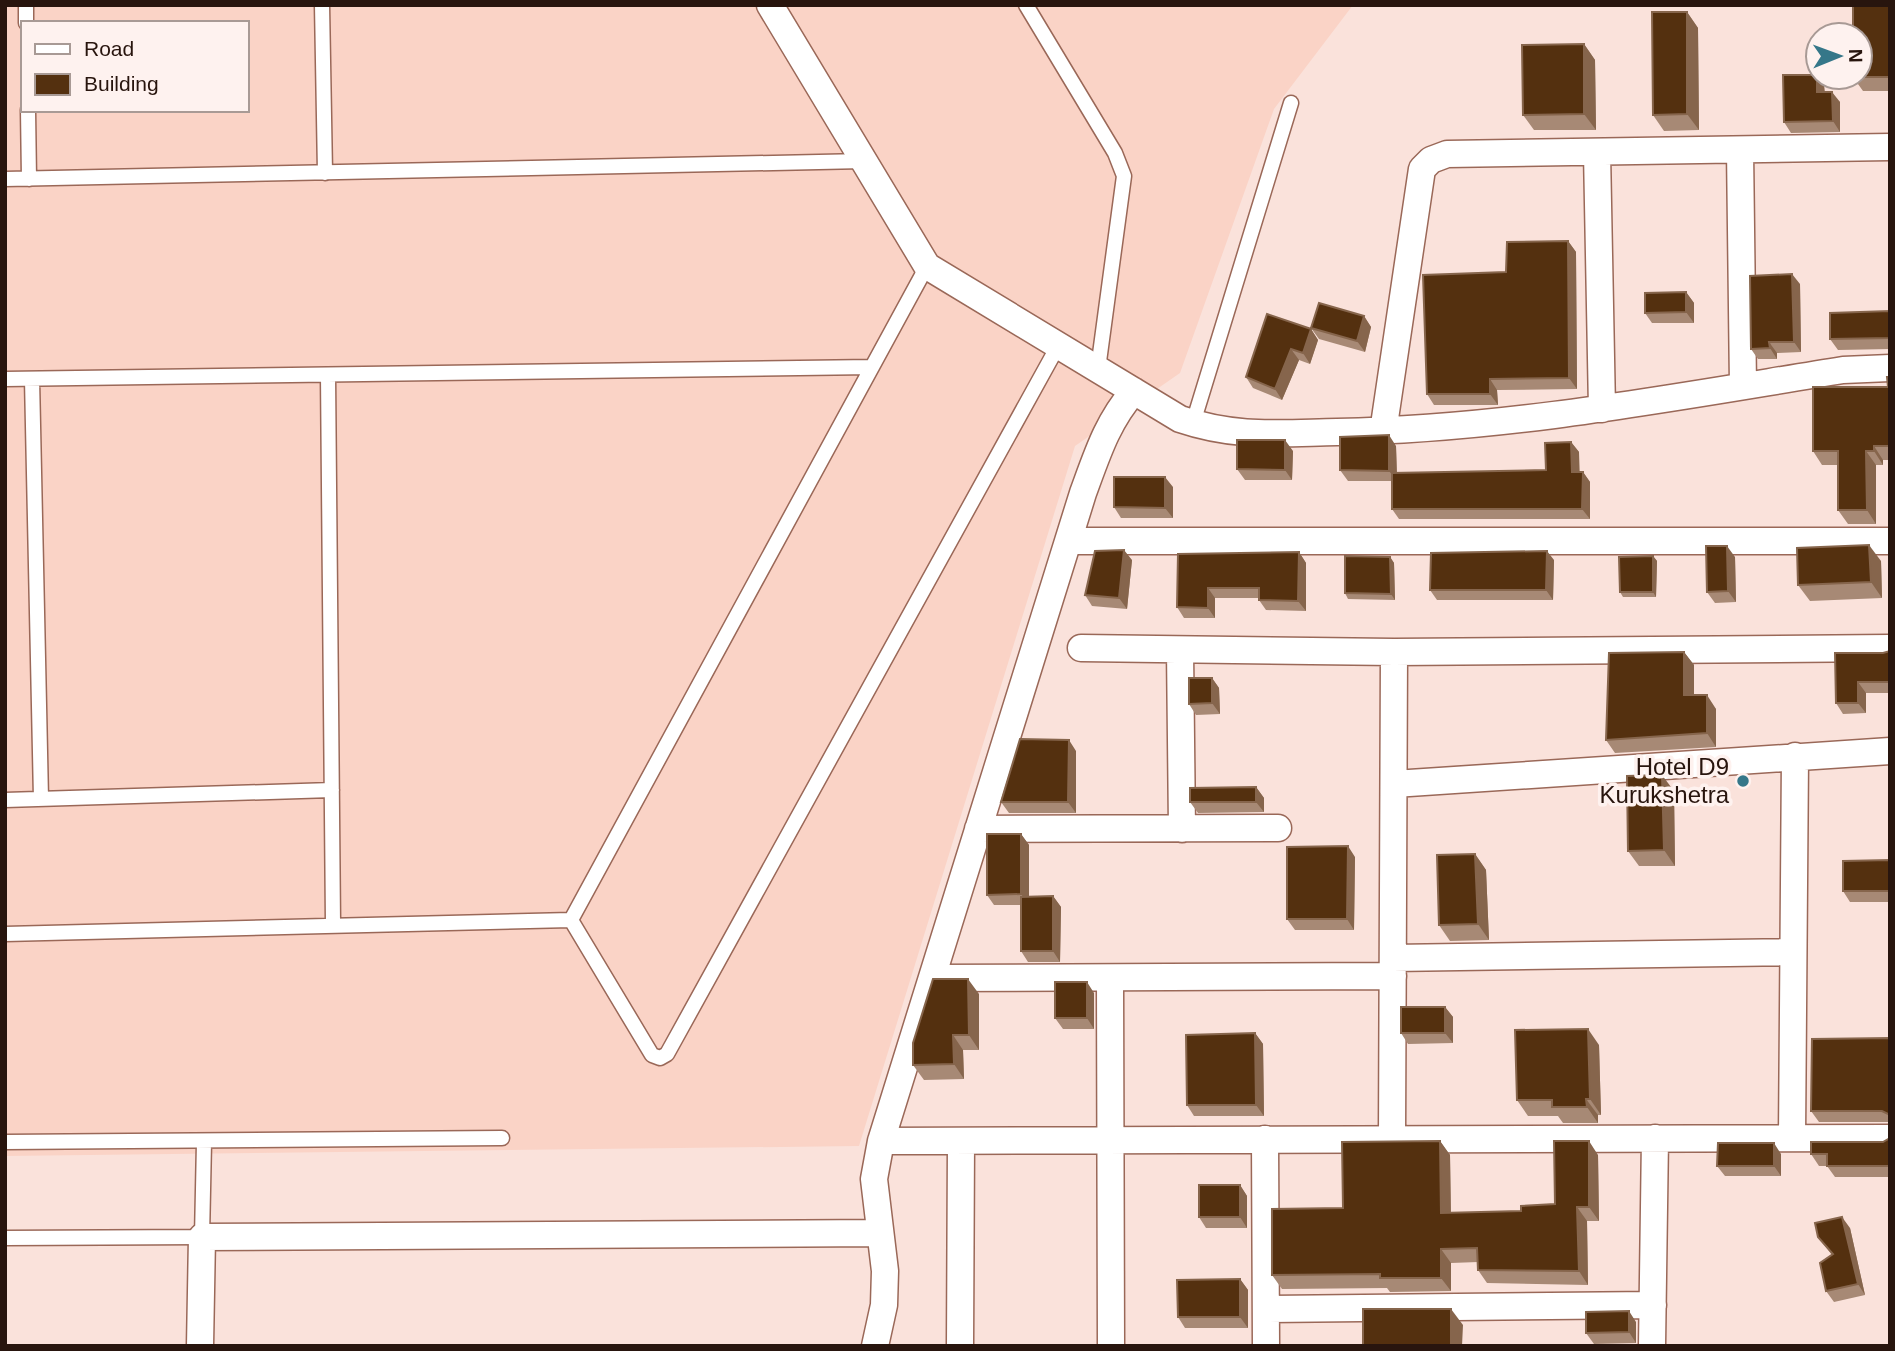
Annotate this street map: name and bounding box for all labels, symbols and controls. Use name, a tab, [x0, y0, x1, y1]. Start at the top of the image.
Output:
legend	[21, 21, 248, 112]
north arrow	[1804, 21, 1874, 91]
text: Road	[84, 37, 134, 60]
text: N	[1845, 49, 1866, 63]
text: Building	[84, 72, 159, 95]
place label: Hotel D9 Kurukshetra	[1600, 753, 1730, 808]
marker: Hotel D9 Kurukshetra	[1735, 773, 1751, 789]

